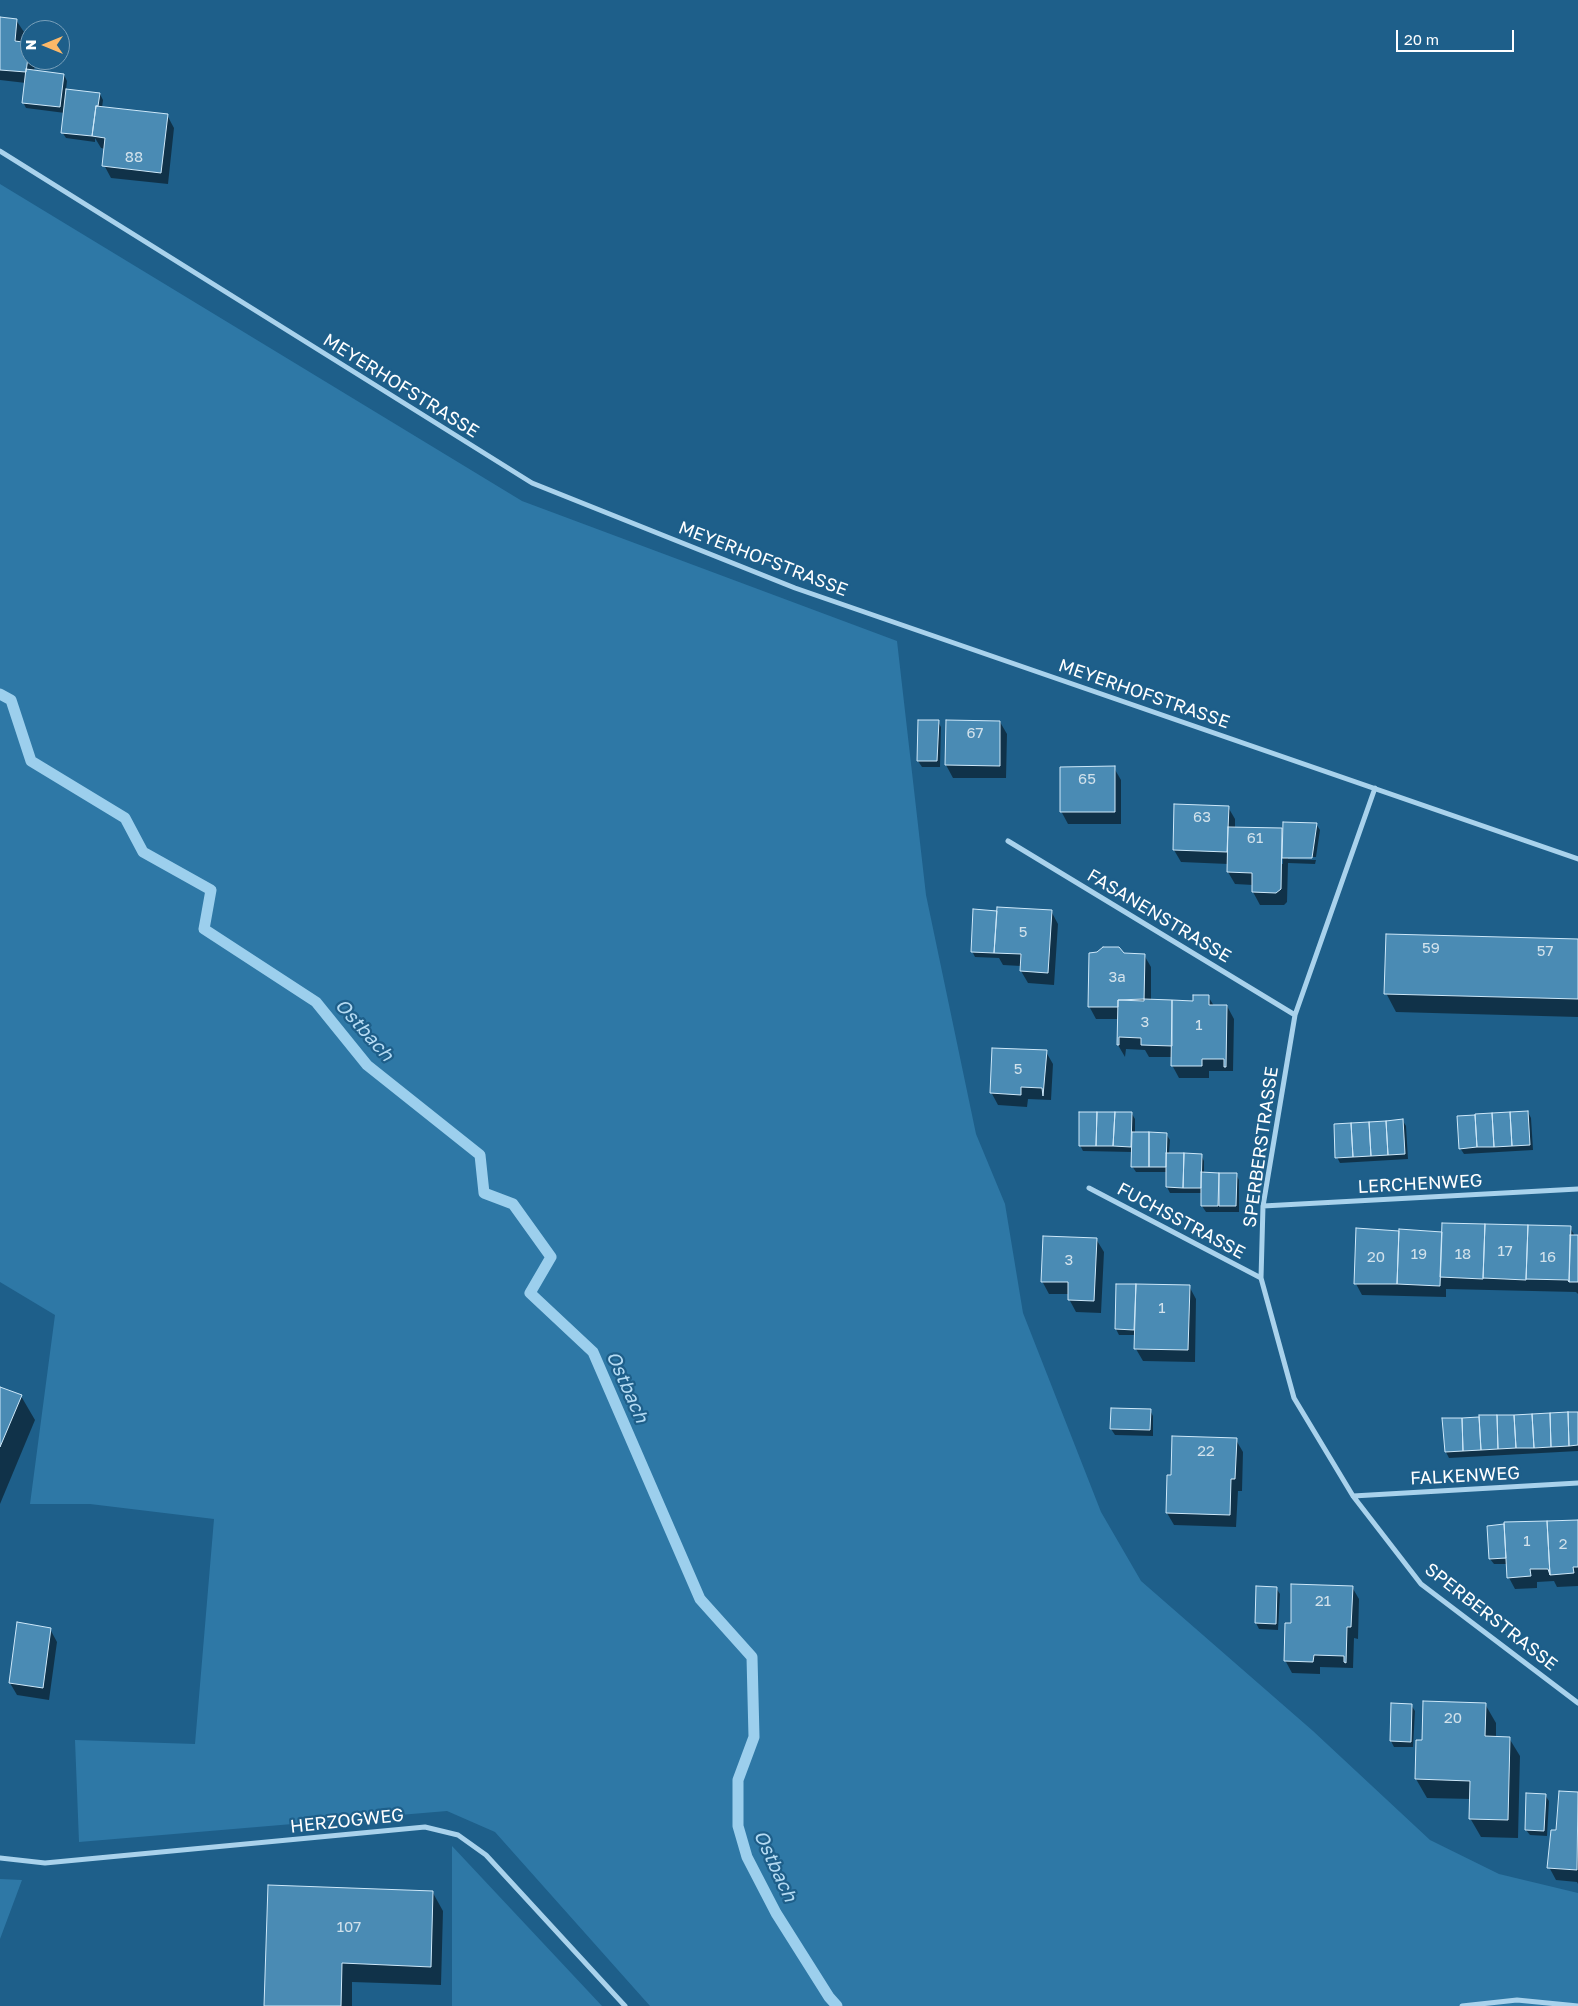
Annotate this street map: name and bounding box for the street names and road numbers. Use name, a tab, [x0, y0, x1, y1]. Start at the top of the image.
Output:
street label: MEYERHOFSTRASSE	[319, 329, 483, 443]
street label: MEYERHOFSTRASSE	[675, 517, 851, 601]
street label: MEYERHOFSTRASSE	[1056, 655, 1232, 733]
street label: FASANENSTRASSE	[1083, 865, 1235, 967]
street label: SPERBERSTRASSE	[1239, 1065, 1283, 1229]
street label: LERCHENWEG	[1357, 1170, 1483, 1198]
street label: FUCHSSTRASSE	[1113, 1178, 1249, 1264]
street label: FALKENWEG	[1410, 1462, 1520, 1490]
street label: SPERBERSTRASSE	[1420, 1558, 1562, 1676]
street label: HERZOGWEG	[289, 1804, 405, 1838]

